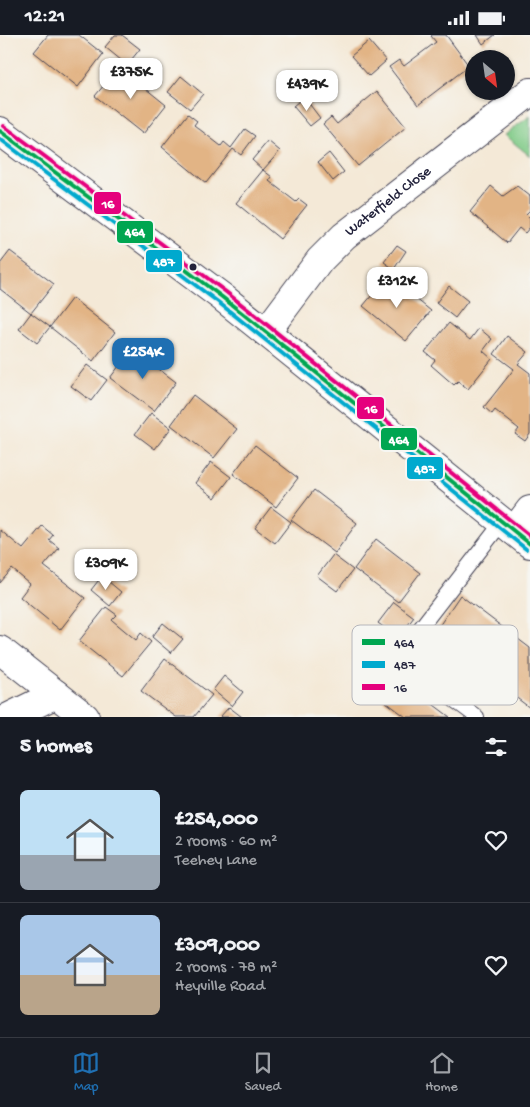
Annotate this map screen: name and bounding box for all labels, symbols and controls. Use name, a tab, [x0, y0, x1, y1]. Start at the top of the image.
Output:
text: 12:21	[25, 6, 65, 29]
north arrow	[465, 50, 515, 100]
map controls	[465, 50, 515, 100]
pin: £375K	[96, 57, 166, 100]
text: £375K	[111, 64, 151, 83]
pin: £439K	[272, 69, 342, 112]
text: £439K	[287, 76, 327, 95]
street label: Waterfield Close	[342, 163, 435, 241]
line badge: 16	[93, 191, 122, 215]
text: 16	[101, 197, 115, 214]
line badge: 464	[116, 220, 154, 244]
text: 464	[124, 225, 146, 242]
line badge: 487	[145, 249, 183, 273]
text: 487	[152, 255, 176, 272]
unlabelled marker	[188, 262, 198, 272]
pin: £312K	[362, 267, 432, 309]
text: £312K	[378, 273, 416, 292]
pin: £254K	[108, 337, 178, 380]
text: £254K	[123, 344, 163, 363]
line badge: 16	[356, 396, 385, 420]
text: 16	[364, 402, 378, 419]
line badge: 464	[380, 427, 418, 451]
text: 464	[388, 433, 410, 450]
line badge: 487	[406, 456, 444, 480]
text: 487	[413, 462, 437, 479]
pin: £309K	[71, 549, 141, 591]
text: £309K	[85, 555, 127, 574]
legend	[352, 625, 518, 705]
text: 464	[394, 636, 415, 653]
text: 487	[394, 658, 416, 675]
text: 16	[393, 681, 408, 698]
icon: filters	[482, 733, 510, 761]
text: 5 homes	[20, 735, 92, 760]
text: £254,000	[175, 808, 258, 833]
icon: home	[60, 810, 120, 870]
icon: heart	[482, 826, 510, 854]
text: 2 rooms · 60 m²	[175, 833, 277, 852]
text: Teehey Lane	[175, 852, 257, 871]
text: £309,000	[175, 934, 260, 959]
icon: home	[60, 935, 120, 995]
icon: heart	[482, 951, 510, 979]
text: 2 rooms · 78 m²	[175, 959, 277, 978]
text: Heyville Road	[175, 978, 265, 997]
tab: Map	[72, 1049, 100, 1096]
tab: Saved	[245, 1049, 281, 1096]
tab: Home	[425, 1049, 458, 1096]

